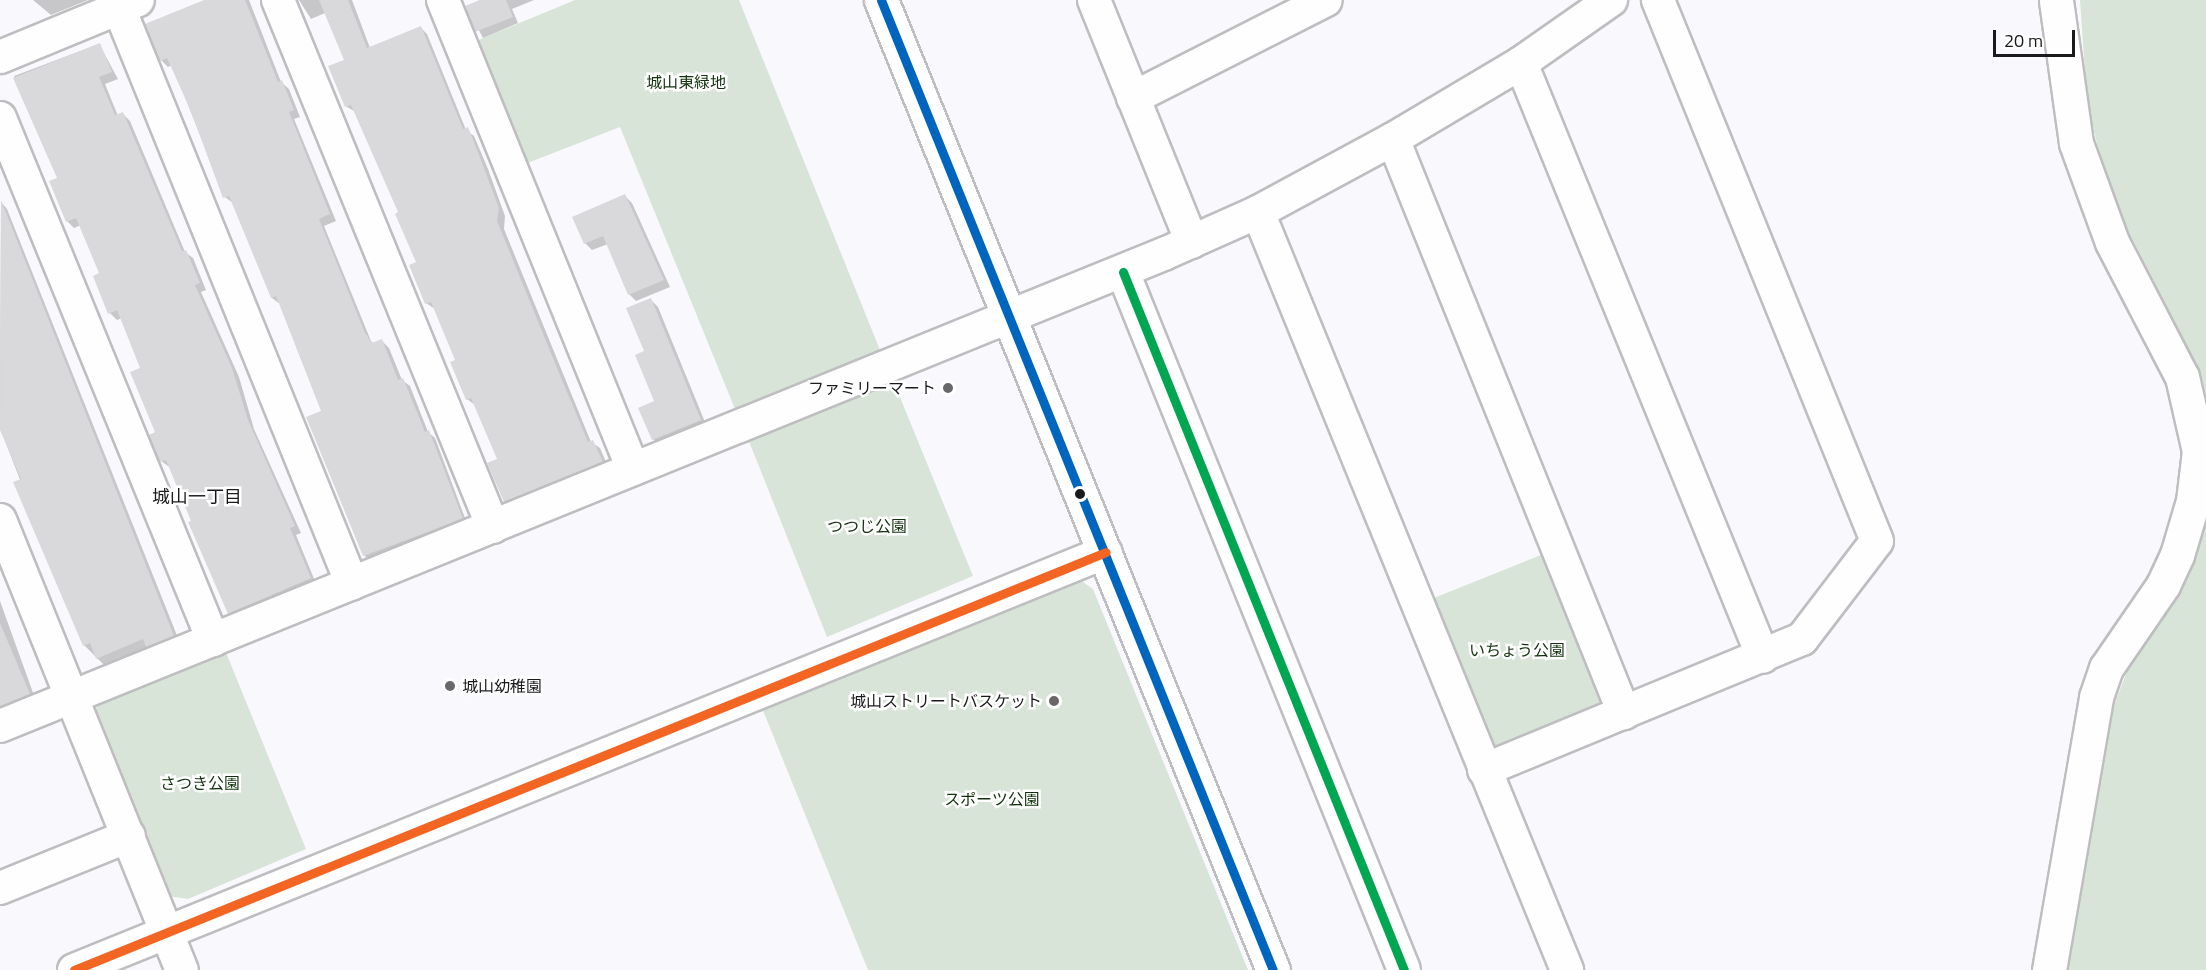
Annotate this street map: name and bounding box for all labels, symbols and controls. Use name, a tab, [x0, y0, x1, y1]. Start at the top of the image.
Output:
scale bar	[1996, 18, 2078, 56]
text: 20 m	[2004, 27, 2043, 54]
park label: 城山東緑地	[646, 72, 726, 92]
place label: ファミリーマート	[808, 378, 936, 398]
marker: ファミリーマート	[941, 381, 955, 395]
district label: 城山一丁目	[152, 486, 242, 508]
unlabelled marker	[1074, 488, 1086, 500]
park label: つつじ公園	[827, 516, 907, 536]
park label: いちょう公園	[1469, 640, 1565, 660]
place label: 城山幼稚園	[462, 676, 542, 696]
marker: 城山幼稚園	[443, 679, 457, 693]
place label: 城山ストリートバスケット	[850, 691, 1042, 711]
marker: 城山ストリートバスケット	[1047, 694, 1061, 708]
park label: さつき公園	[160, 773, 240, 793]
park label: スポーツ公園	[944, 789, 1040, 809]

